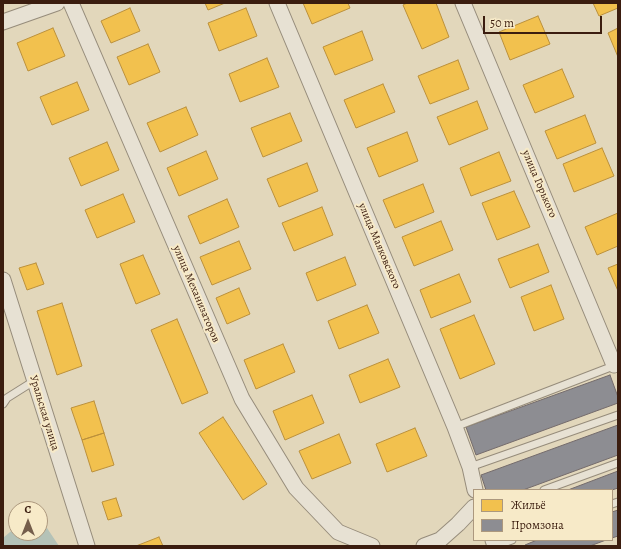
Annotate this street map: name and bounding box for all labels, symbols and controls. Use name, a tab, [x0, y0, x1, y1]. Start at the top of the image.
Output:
scale bar	[485, 8, 604, 34]
text: 50 m	[490, 15, 514, 31]
street label: улица Горького	[519, 148, 559, 220]
street label: улица Маяковского	[355, 201, 403, 291]
street label: улица Механизаторов	[170, 244, 222, 344]
street label: Уральская улица	[26, 374, 62, 452]
legend	[473, 489, 613, 541]
text: Жильё	[511, 497, 546, 513]
north arrow	[8, 501, 48, 541]
text: С	[25, 502, 31, 517]
text: Промзона	[511, 517, 564, 533]

